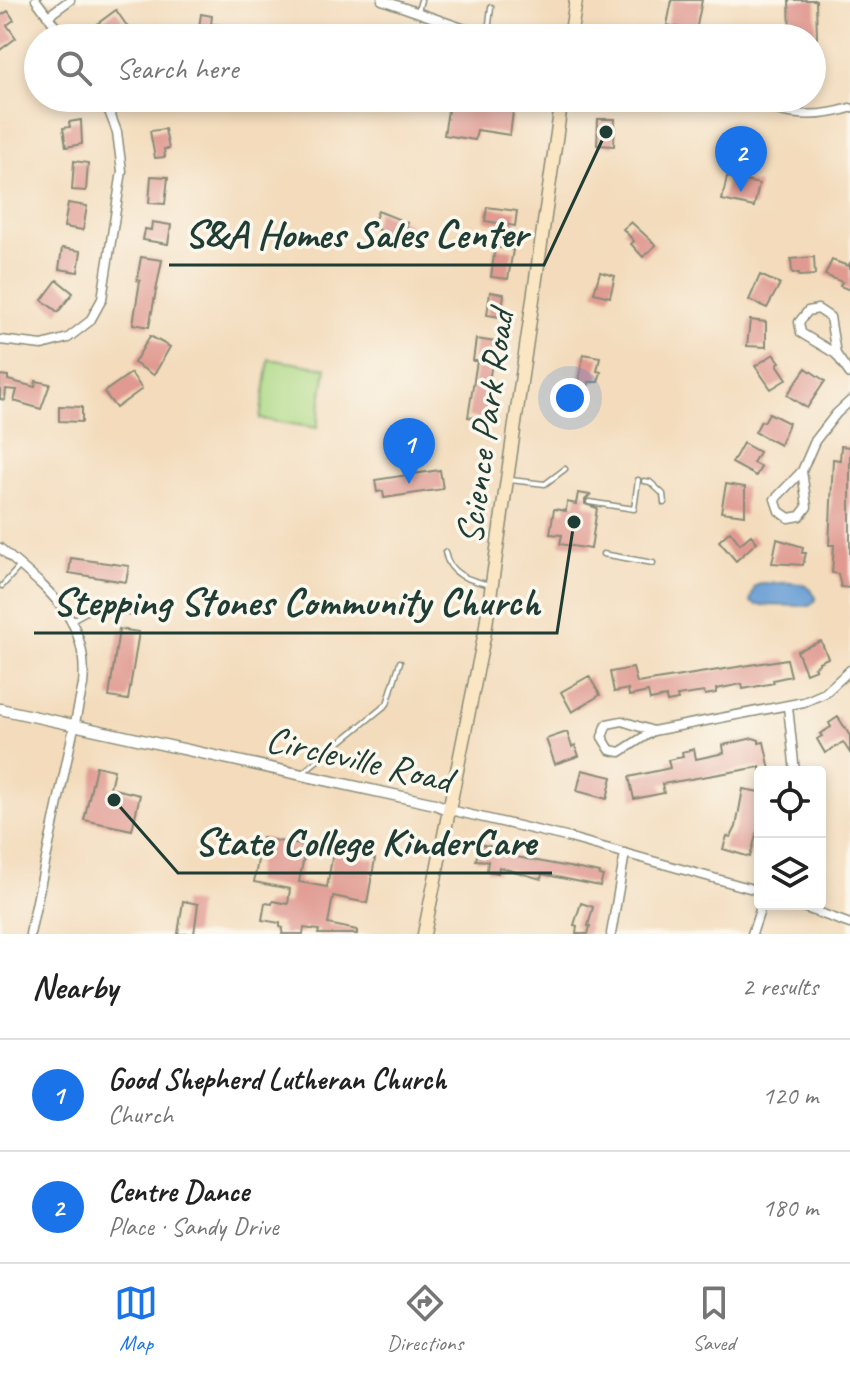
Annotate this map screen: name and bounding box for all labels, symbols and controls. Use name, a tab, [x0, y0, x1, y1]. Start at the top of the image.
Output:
search box	[24, 24, 826, 112]
icon: search	[52, 46, 96, 90]
text: Search here	[116, 49, 238, 87]
pin: 2	[715, 126, 767, 192]
callout: S&A Homes Sales Center	[169, 201, 544, 265]
text: S&A Homes Sales Center	[185, 209, 532, 259]
street label: Science Park Road	[445, 302, 525, 547]
your location	[550, 378, 590, 418]
pin: 1	[383, 418, 435, 484]
callout: Stepping Stones Community Church	[34, 569, 557, 633]
text: Stepping Stones Community Church	[52, 577, 541, 627]
street label: Circleville Road	[262, 715, 462, 805]
map controls	[754, 766, 826, 910]
button: locate	[754, 766, 826, 838]
callout: State College KinderCare	[178, 809, 552, 873]
text: State College KinderCare	[194, 817, 538, 867]
button: layers	[754, 838, 826, 910]
text: Nearby	[32, 965, 118, 1008]
text: 2 results	[742, 970, 818, 1003]
text: Good Shepherd Lutheran Church	[108, 1060, 446, 1098]
text: 1	[52, 1079, 64, 1112]
text: 120 m	[762, 1079, 818, 1112]
text: Church	[108, 1098, 173, 1131]
text: Centre Dance	[108, 1172, 249, 1210]
text: 2	[52, 1191, 64, 1224]
text: 180 m	[762, 1191, 818, 1224]
text: Place · Sandy Drive	[108, 1210, 278, 1243]
tab: Map	[114, 1281, 158, 1357]
tab: Directions	[387, 1281, 463, 1357]
tab: Saved	[692, 1281, 736, 1357]

